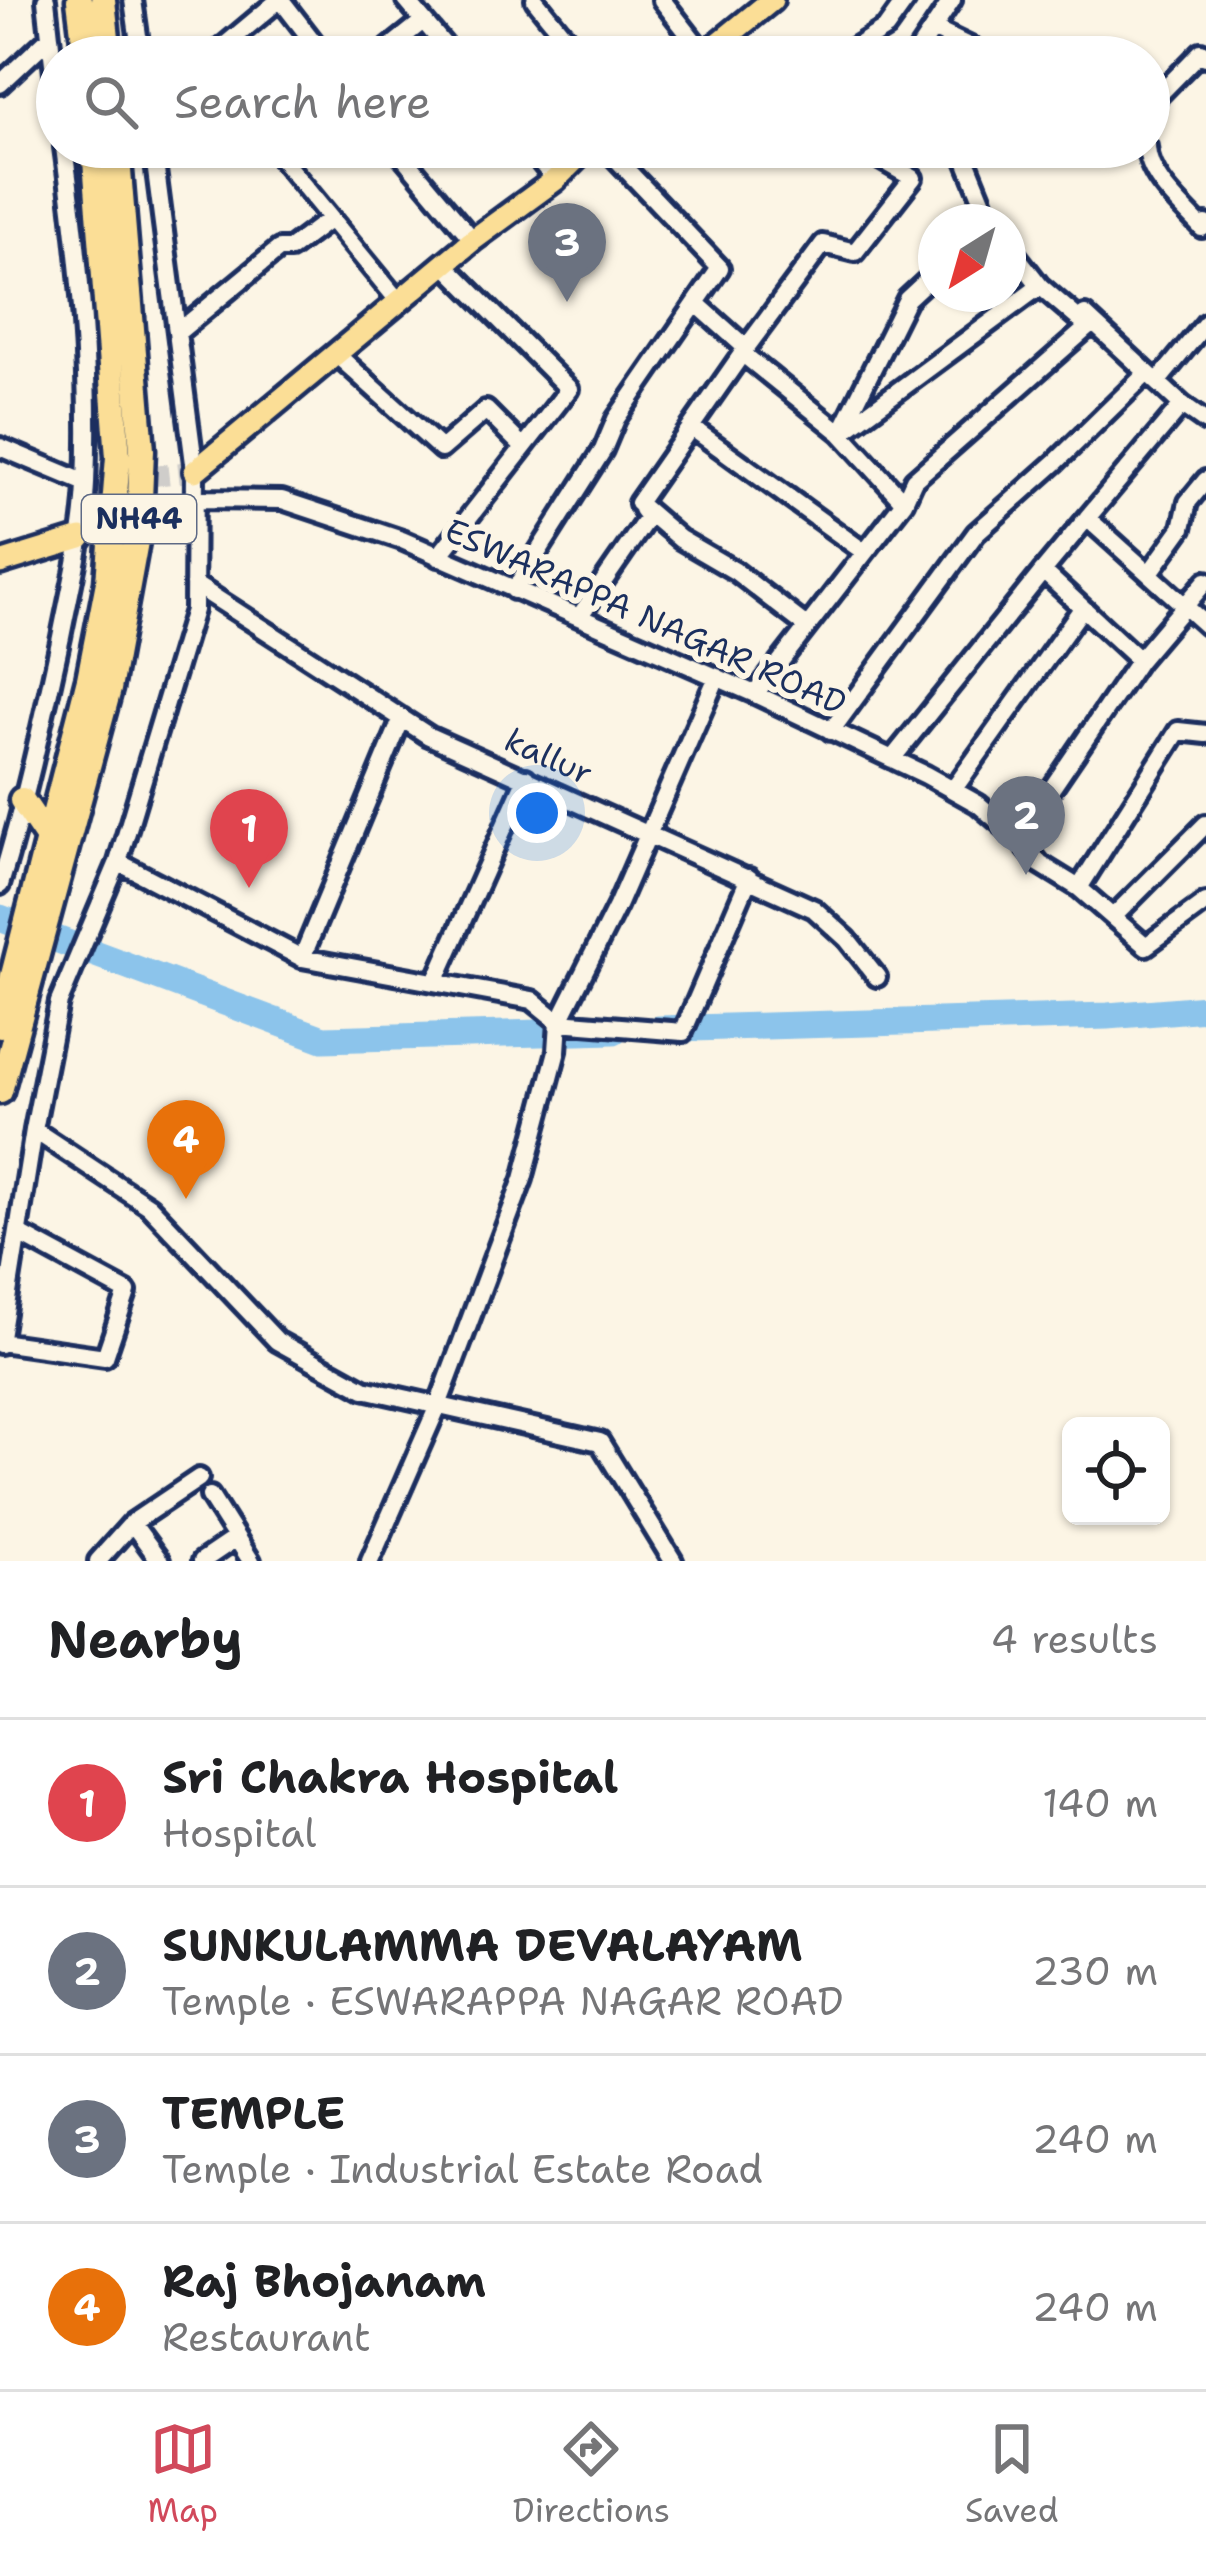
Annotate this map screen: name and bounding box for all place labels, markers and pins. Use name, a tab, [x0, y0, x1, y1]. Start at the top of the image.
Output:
pin: 3	[528, 203, 606, 302]
pin: 2	[987, 776, 1065, 875]
pin: 1	[210, 789, 288, 888]
pin: 4	[147, 1100, 225, 1199]

